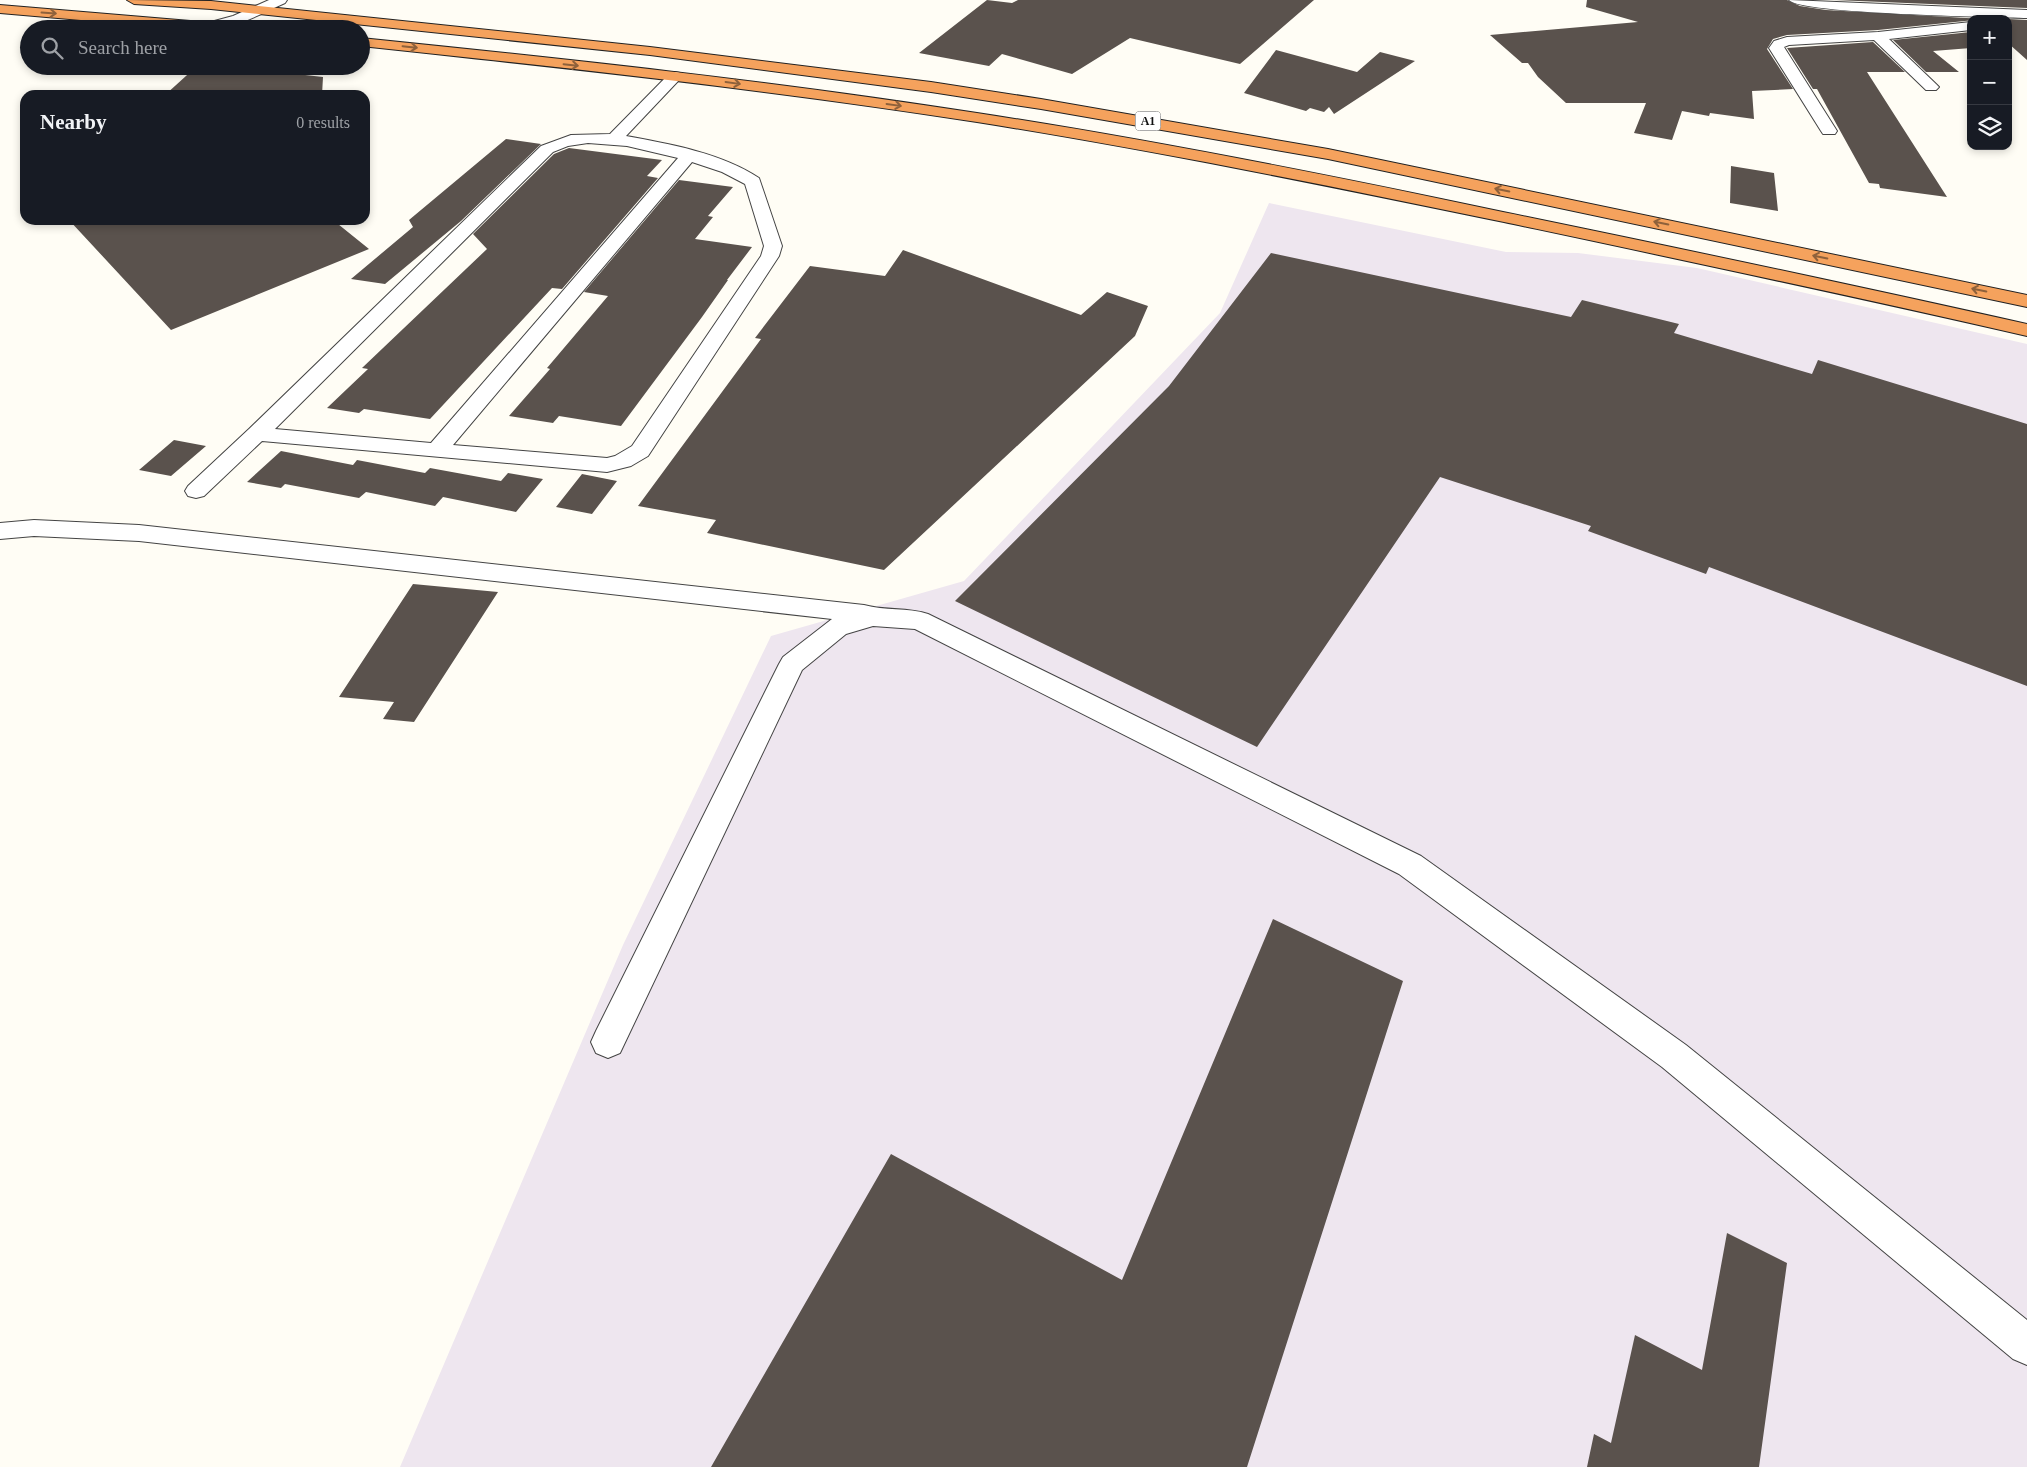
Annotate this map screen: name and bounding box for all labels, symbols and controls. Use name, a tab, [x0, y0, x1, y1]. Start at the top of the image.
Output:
one-way arrow	[40, 8, 56, 17]
map controls	[1967, 15, 2012, 150]
button: +	[1967, 15, 2012, 60]
search box	[20, 20, 370, 75]
icon: search	[38, 34, 66, 62]
text: Search here	[78, 37, 167, 58]
one-way arrow	[401, 42, 417, 52]
one-way arrow	[563, 60, 579, 69]
button: −	[1967, 60, 2012, 105]
one-way arrow	[724, 79, 740, 89]
one-way arrow	[885, 100, 901, 110]
button: layers	[1967, 105, 2012, 150]
text: Nearby	[40, 110, 107, 134]
road number: A1	[1136, 112, 1160, 130]
text: 0 results	[296, 114, 350, 131]
one-way arrow	[1495, 185, 1511, 194]
one-way arrow	[1654, 218, 1670, 228]
one-way arrow	[1813, 252, 1829, 261]
one-way arrow	[1972, 285, 1988, 294]

